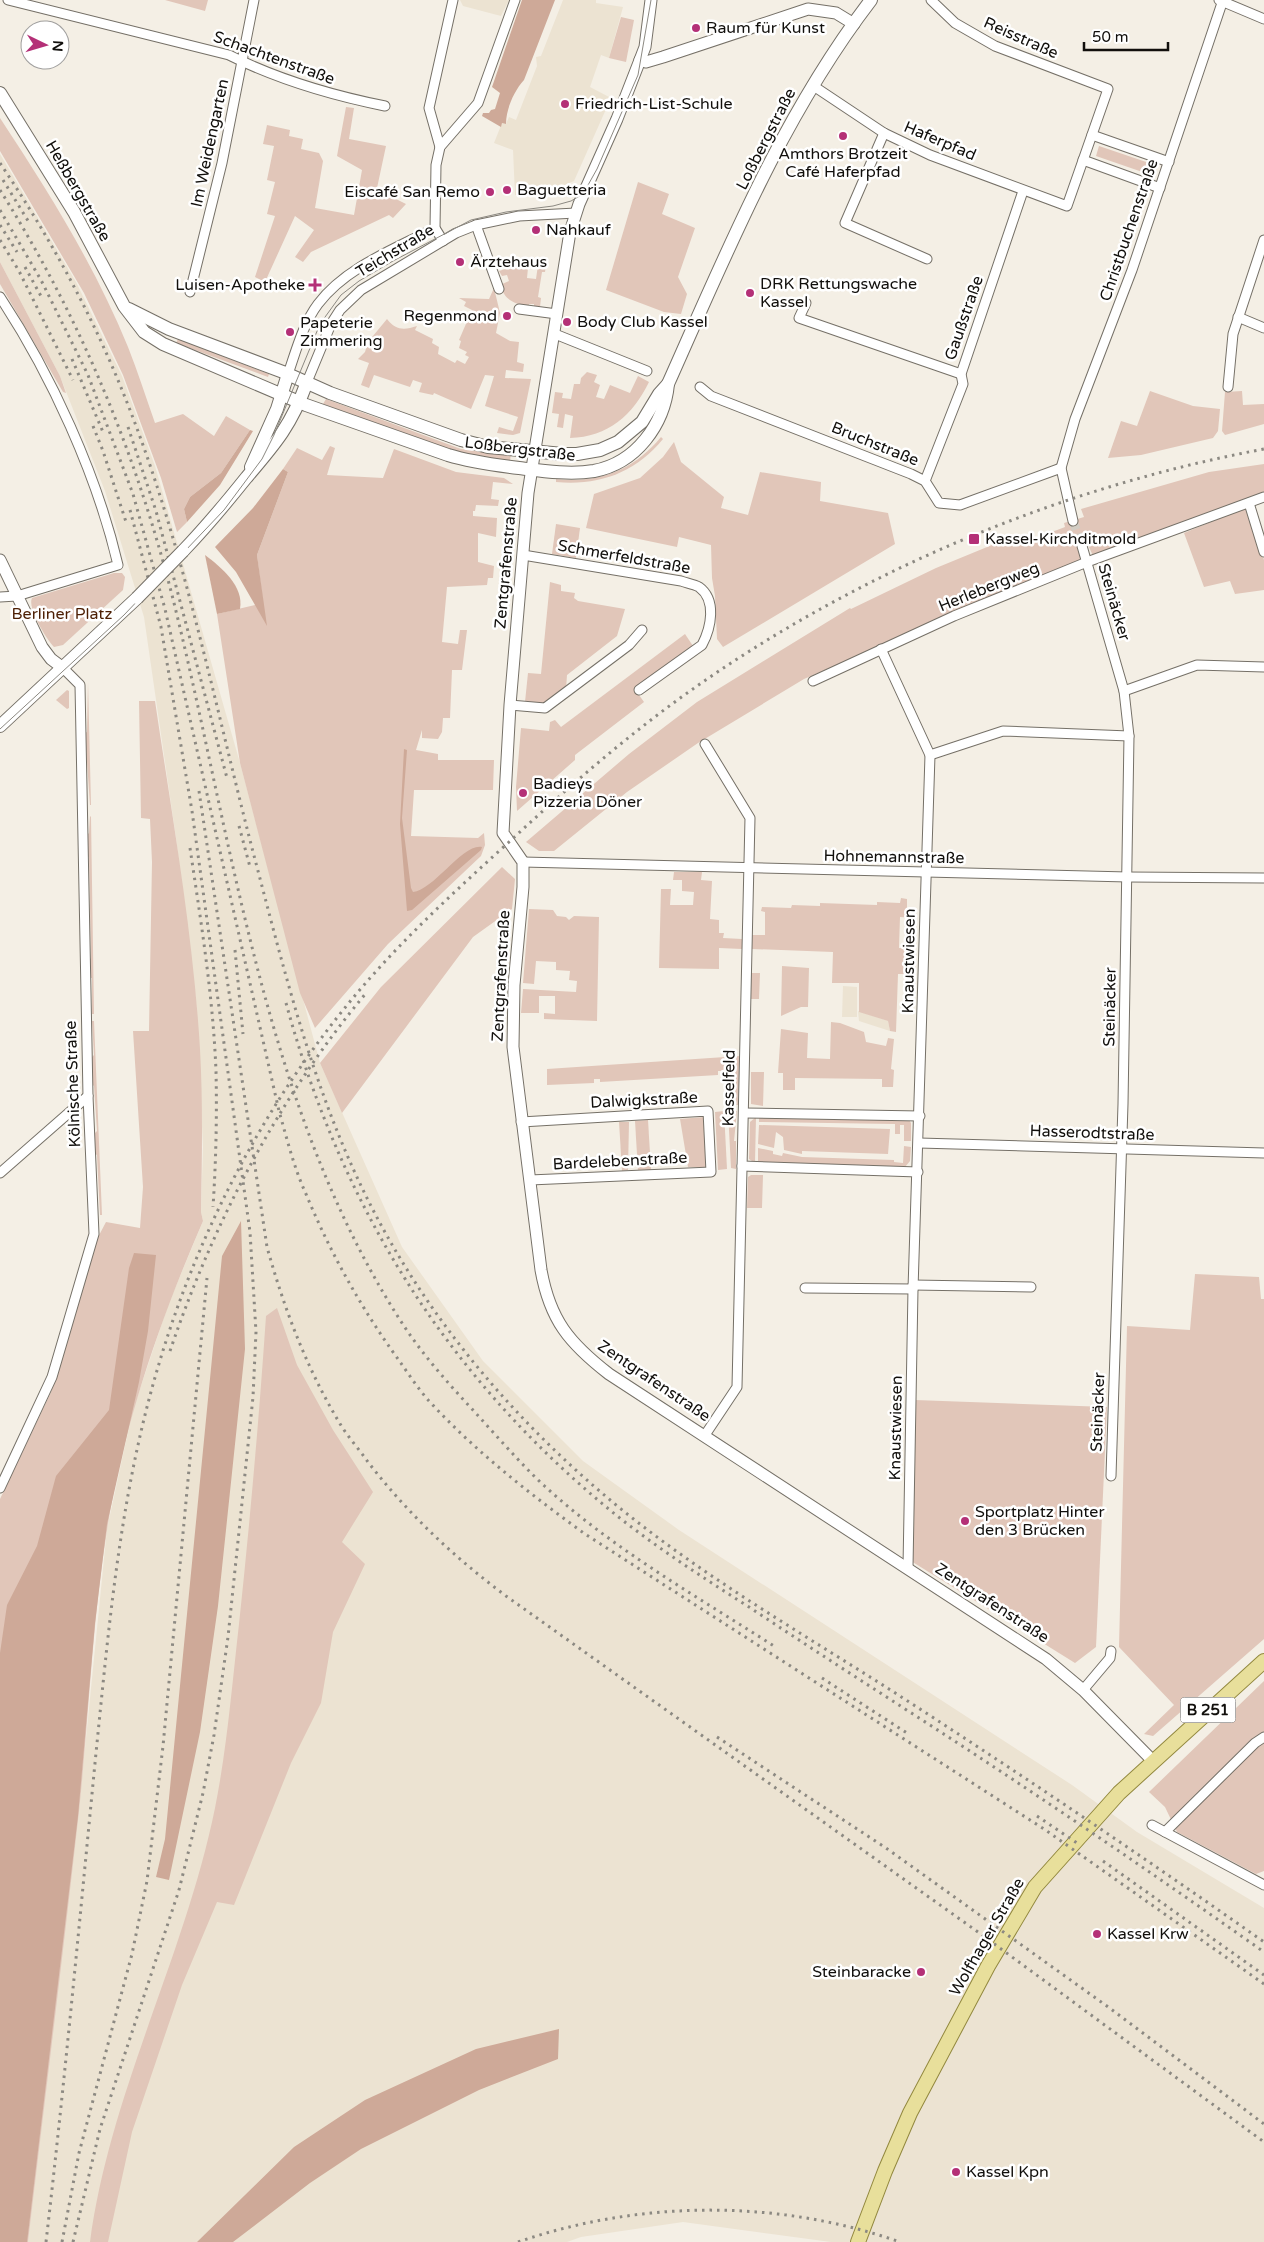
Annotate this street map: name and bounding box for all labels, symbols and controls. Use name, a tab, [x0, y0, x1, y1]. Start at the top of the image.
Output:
street label: Reisstraße	[981, 13, 1061, 63]
place label: Raum für Kunst	[706, 18, 825, 38]
north arrow	[20, 20, 70, 70]
scale bar	[1084, 20, 1168, 52]
marker: Raum für Kunst	[690, 22, 702, 34]
street label: Schachtenstraße	[211, 27, 337, 89]
text: 50 m	[1092, 28, 1129, 46]
text: N	[48, 40, 66, 52]
street label: Im Weidengarten	[187, 77, 233, 209]
street label: Loßbergstraße	[732, 85, 800, 193]
place label: Friedrich-List-Schule	[575, 94, 732, 114]
marker: Friedrich-List-Schule	[559, 98, 571, 110]
street label: Haferpfad	[901, 117, 979, 165]
marker: Amthors Brotzeit Café Haferpfad	[837, 130, 849, 142]
street label: Heßbergstraße	[41, 137, 115, 245]
place label: Amthors Brotzeit Café Haferpfad	[778, 144, 908, 182]
street label: Christbuchenstraße	[1095, 156, 1163, 304]
place label: Baguetteria	[517, 180, 606, 200]
place label: Eiscafé San Remo	[344, 182, 480, 202]
marker: Baguetteria	[501, 184, 513, 196]
marker: Eiscafé San Remo	[484, 186, 496, 198]
street label: Teichstraße	[352, 220, 438, 282]
place label: Nahkauf	[546, 220, 612, 240]
marker: Nahkauf	[530, 224, 542, 236]
place label: Ärztehaus	[470, 252, 547, 272]
marker: Ärztehaus	[454, 256, 466, 268]
street label: Gaußstraße	[940, 273, 988, 363]
place label: DRK Rettungswache Kassel	[760, 274, 917, 312]
place label: Luisen-Apotheke	[175, 275, 305, 295]
marker: Luisen-Apotheke	[309, 279, 321, 291]
marker: DRK Rettungswache Kassel	[744, 287, 756, 299]
place label: Regenmond	[403, 306, 497, 326]
marker: Regenmond	[501, 310, 513, 322]
place label: Body Club Kassel	[577, 312, 708, 332]
place label: Papeterie Zimmering	[300, 313, 383, 351]
marker: Body Club Kassel	[561, 316, 573, 328]
marker: Papeterie Zimmering	[284, 326, 296, 338]
street label: Bruchstraße	[828, 417, 922, 471]
street label: Loßbergstraße	[463, 432, 577, 466]
street label: Zentgrafenstraße	[490, 496, 522, 630]
place label: Kassel-Kirchditmold	[985, 529, 1136, 549]
marker: Kassel-Kirchditmold	[967, 532, 981, 546]
street label: Schmerfeldstraße	[556, 535, 692, 579]
street label: Herlebergweg	[936, 558, 1042, 616]
street label: Steinäcker	[1093, 561, 1135, 644]
park label: Berliner Platz	[12, 604, 112, 624]
place label: Badieys Pizzeria Döner	[533, 774, 643, 812]
marker: Badieys Pizzeria Döner	[517, 787, 529, 799]
street label: Hohnemannstraße	[823, 846, 965, 868]
street label: Knaustwiesen	[898, 908, 920, 1014]
street label: Zentgrafenstraße	[488, 910, 514, 1042]
street label: Steinäcker	[1099, 966, 1121, 1047]
street label: Kölnische Straße	[61, 1020, 85, 1148]
street label: Kasselfeld	[718, 1049, 740, 1127]
street label: Dalwigkstraße	[590, 1087, 698, 1113]
street label: Hasserodtstraße	[1029, 1121, 1155, 1145]
street label: Bardelebenstraße	[552, 1147, 688, 1175]
street label: Zentgrafenstraße	[594, 1336, 714, 1426]
street label: Steinäcker	[1087, 1371, 1109, 1452]
street label: Knaustwiesen	[885, 1375, 907, 1481]
place label: Sportplatz Hinter den 3 Brücken	[975, 1502, 1105, 1540]
marker: Sportplatz Hinter den 3 Brücken	[959, 1515, 971, 1527]
street label: Zentgrafenstraße	[931, 1559, 1053, 1647]
road number: B 251	[1180, 1698, 1236, 1722]
street label: Wolfhager Straße	[945, 1874, 1029, 2000]
place label: Kassel Krw	[1107, 1924, 1189, 1944]
marker: Kassel Krw	[1091, 1928, 1103, 1940]
place label: Steinbaracke	[812, 1962, 911, 1982]
marker: Steinbaracke	[915, 1966, 927, 1978]
place label: Kassel Kpn	[966, 2162, 1049, 2182]
marker: Kassel Kpn	[950, 2166, 962, 2178]

